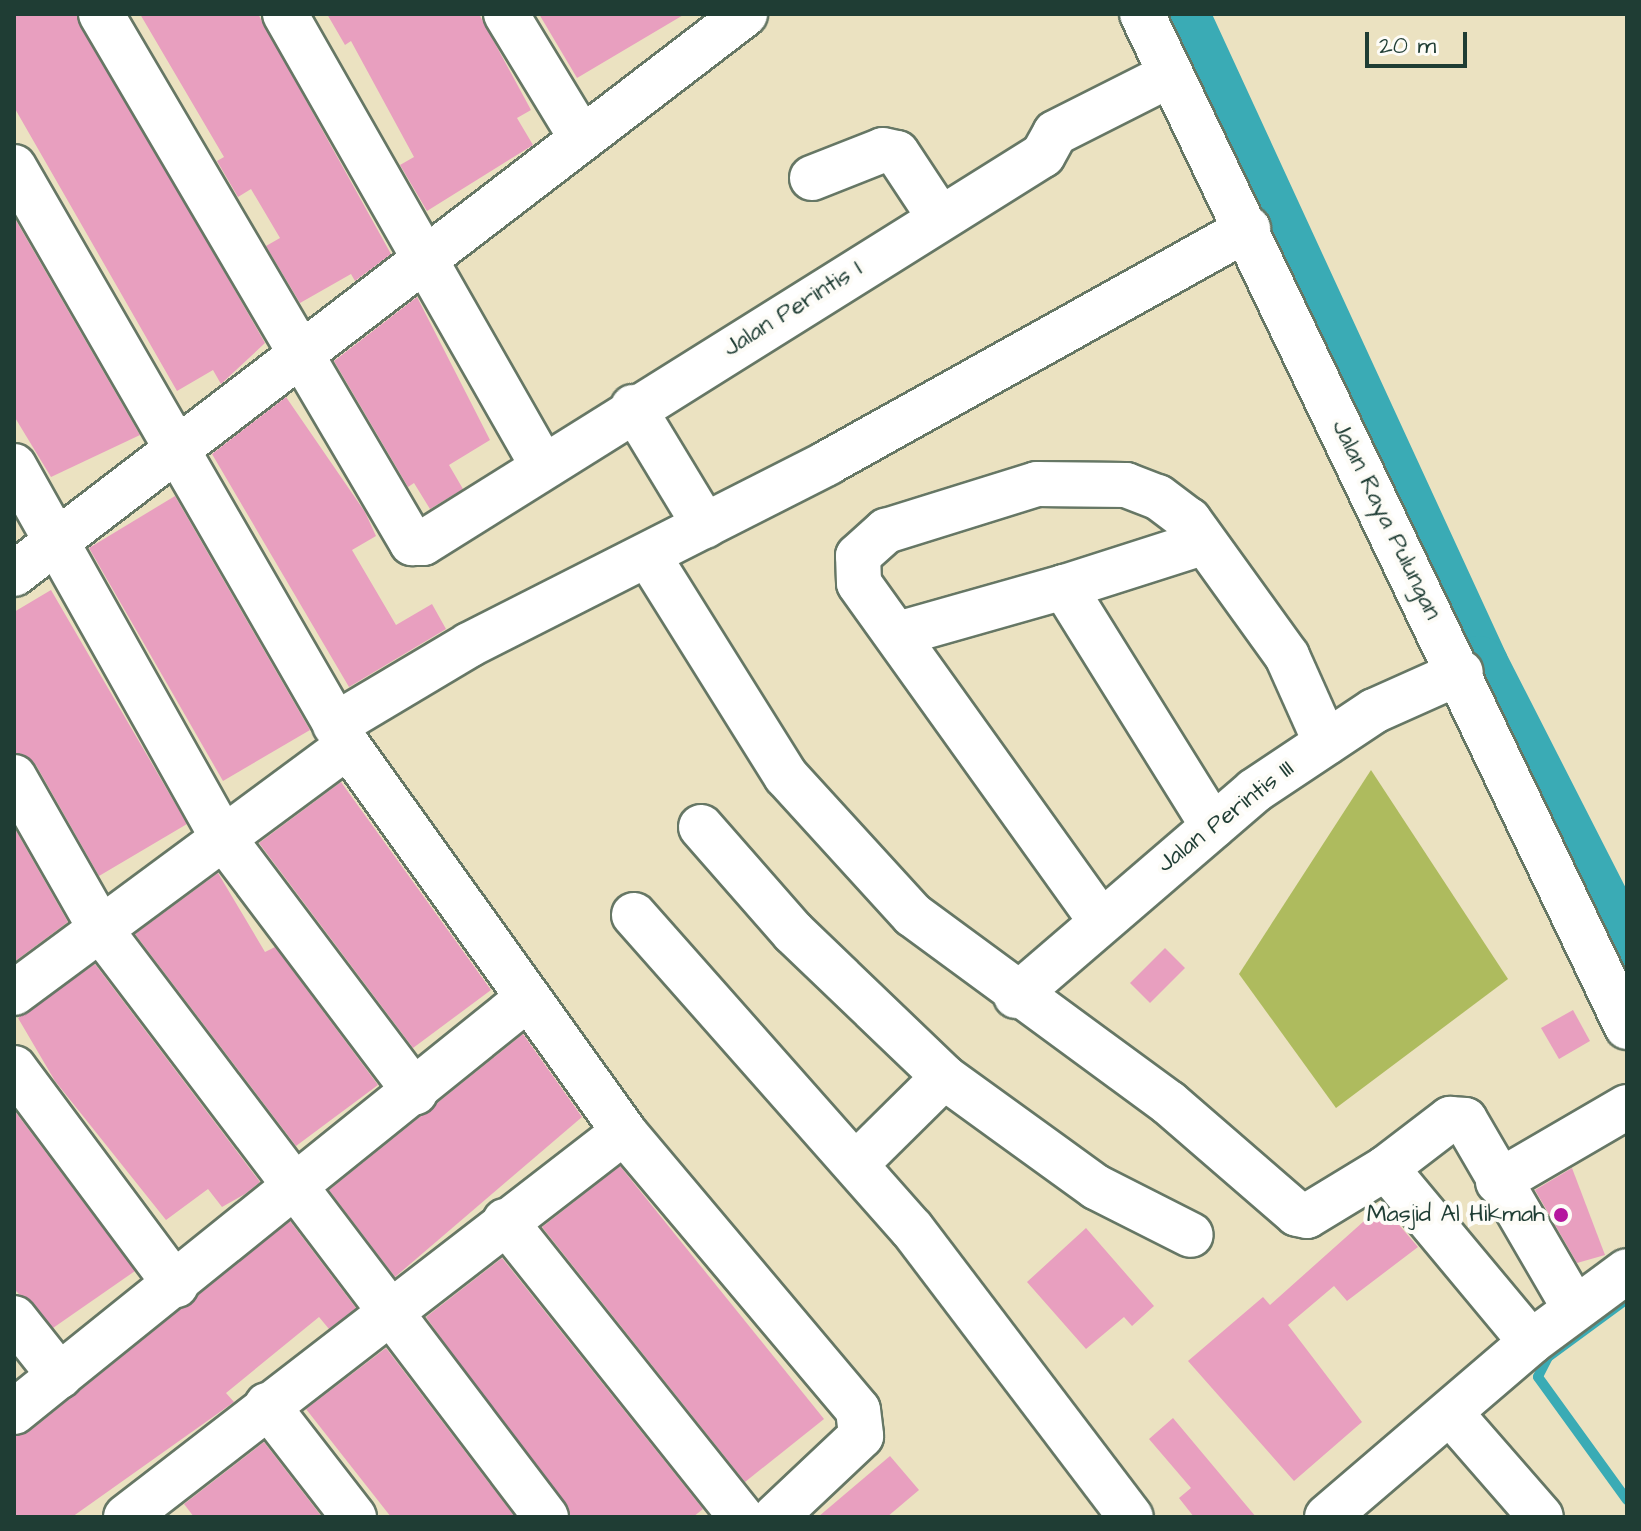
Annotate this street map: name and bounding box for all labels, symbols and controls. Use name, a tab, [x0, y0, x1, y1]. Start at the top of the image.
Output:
scale bar	[1369, 16, 1471, 66]
text: 20 m	[1379, 29, 1436, 63]
street label: Jalan Perintis I	[718, 255, 868, 363]
street label: Jalan Raya Pulungan	[1325, 415, 1447, 625]
street label: Jalan Perintis III	[1152, 755, 1300, 879]
place label: Masjid Al Hikmah	[1367, 1201, 1545, 1229]
marker: Masjid Al Hikmah	[1552, 1206, 1570, 1224]

